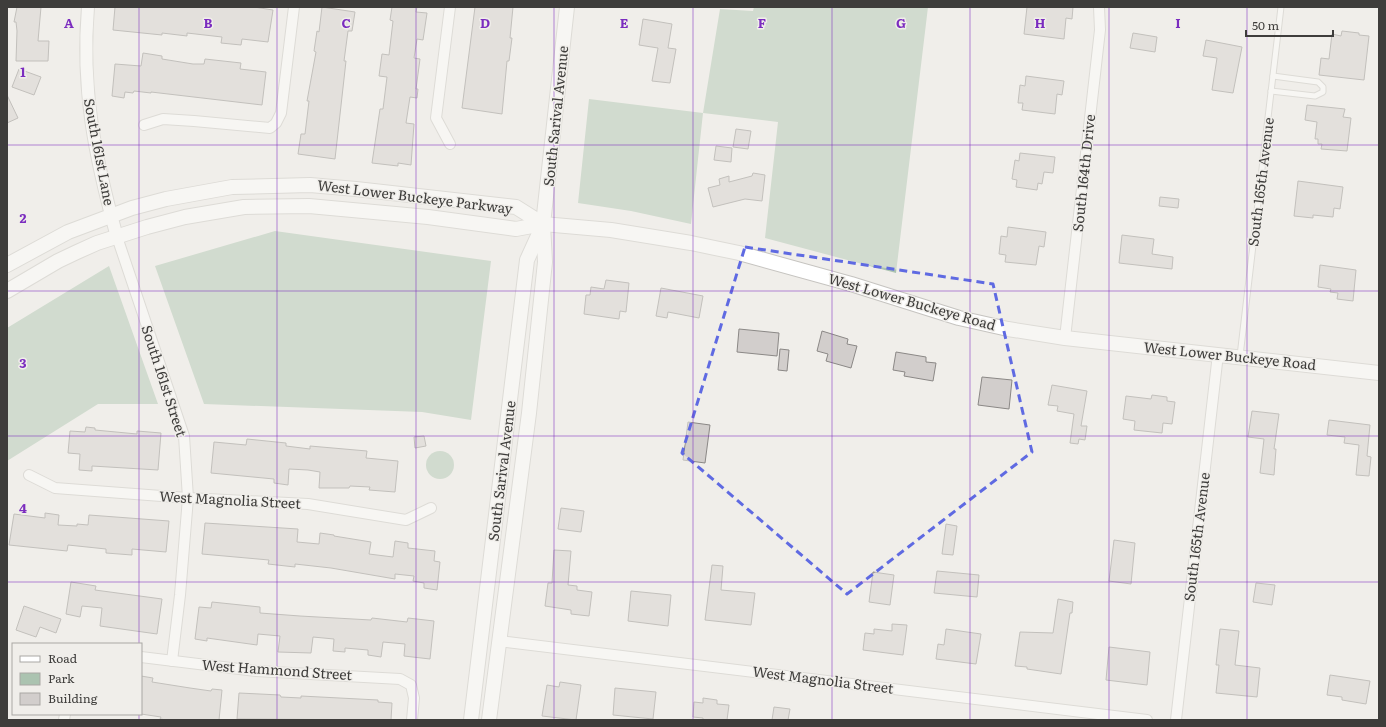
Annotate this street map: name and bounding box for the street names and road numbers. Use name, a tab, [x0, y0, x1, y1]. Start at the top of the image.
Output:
street label: South Sarival Avenue	[538, 44, 572, 187]
street label: South 161st Lane	[80, 96, 120, 207]
street label: South 164th Drive	[1067, 113, 1099, 233]
street label: South 165th Avenue	[1242, 116, 1278, 248]
street label: West Lower Buckeye Parkway	[316, 174, 515, 218]
street label: West Lower Buckeye Road	[826, 268, 999, 335]
street label: South 161st Street	[137, 322, 193, 439]
street label: West Lower Buckeye Road	[1143, 336, 1318, 374]
street label: South Sarival Avenue	[482, 399, 520, 542]
street label: South 165th Avenue	[1178, 471, 1214, 603]
street label: West Magnolia Street	[159, 485, 302, 513]
street label: West Hammond Street	[201, 654, 353, 684]
street label: West Magnolia Street	[752, 660, 895, 698]

